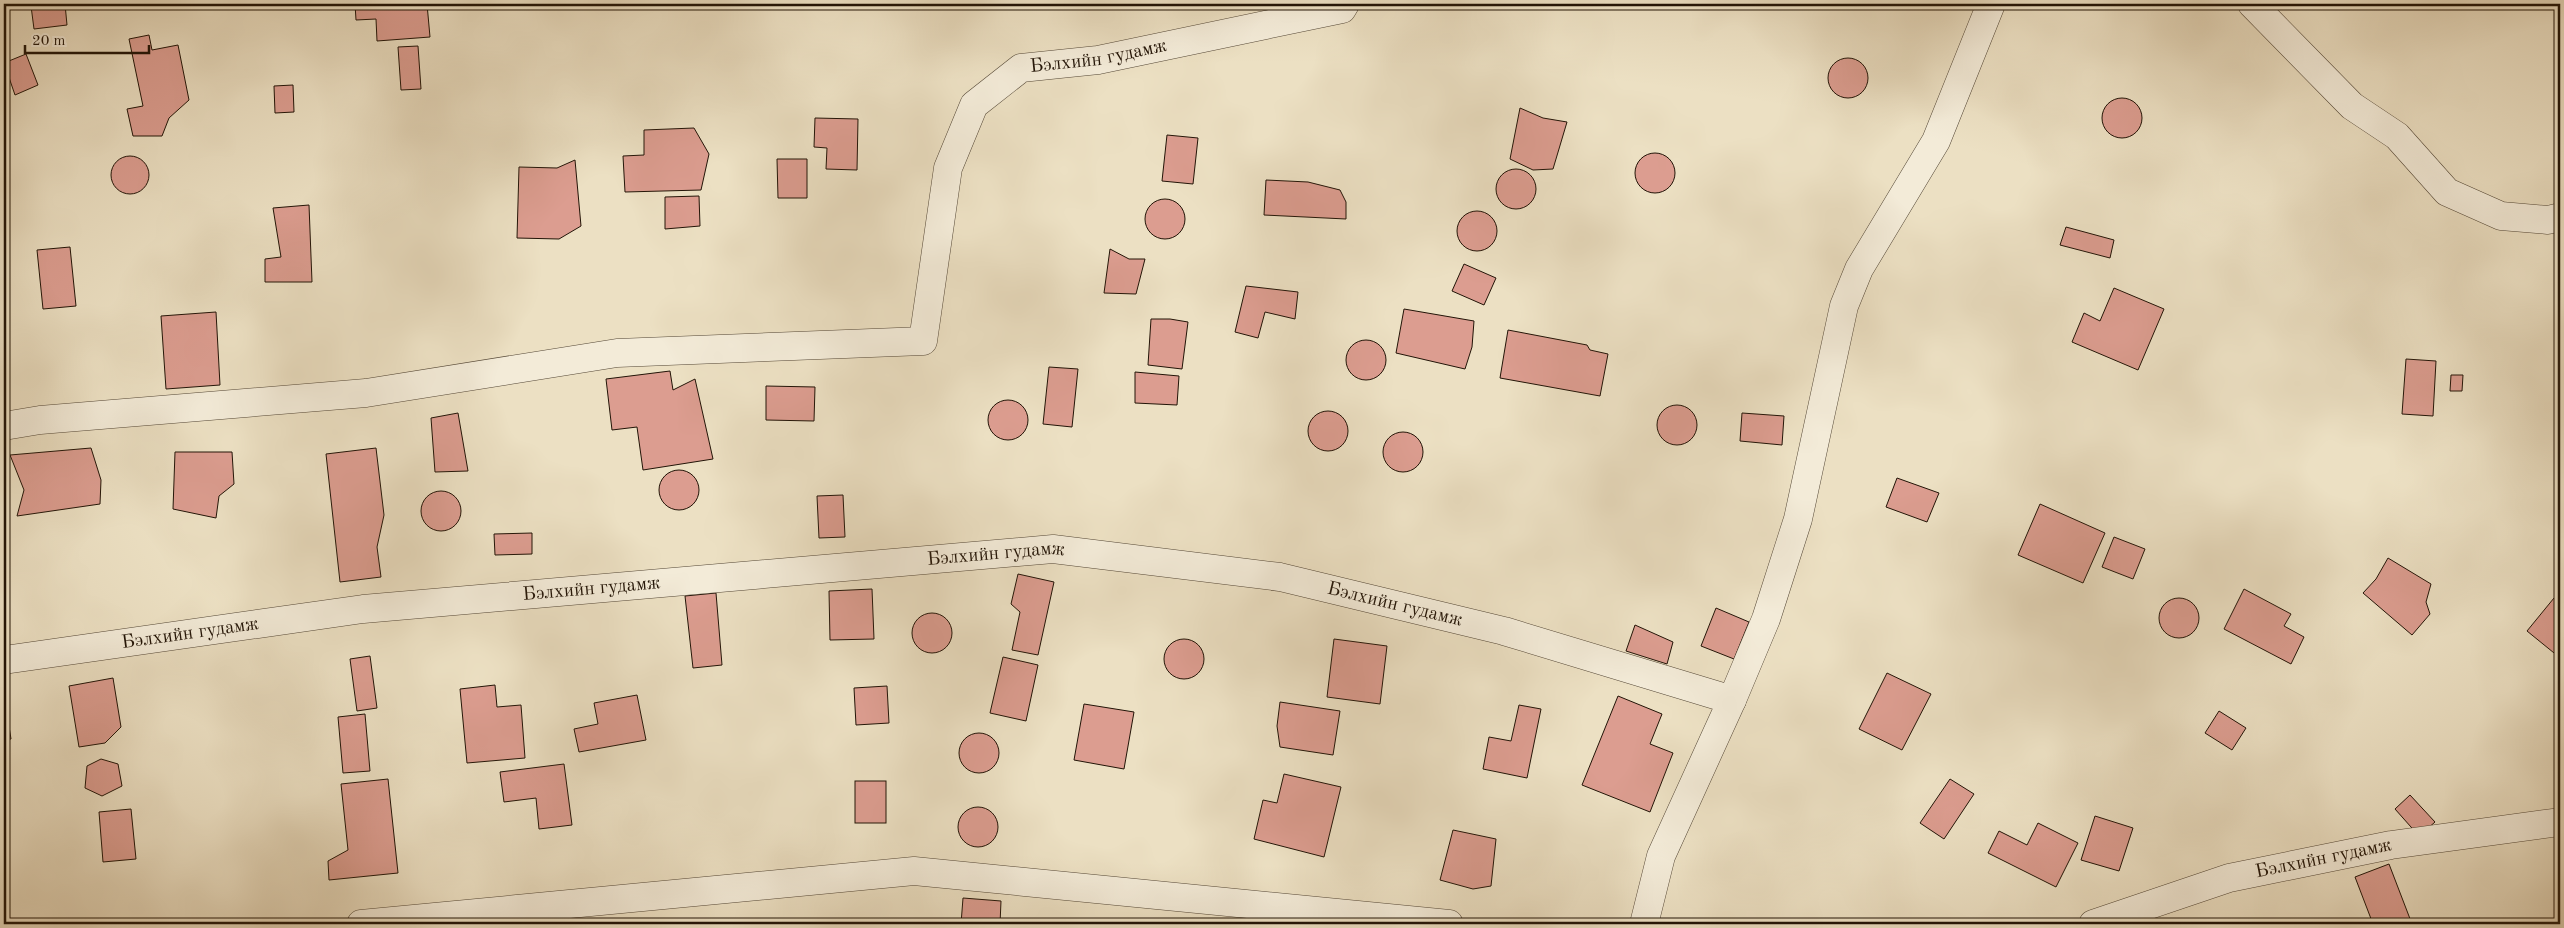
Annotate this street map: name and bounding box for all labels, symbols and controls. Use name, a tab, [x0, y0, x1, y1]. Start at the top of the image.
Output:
scale bar	[25, 22, 149, 54]
text: 20 m	[32, 34, 66, 49]
street label: Бэлхийн гудамж	[1029, 36, 1169, 77]
street label: Бэлхийн гудамж	[926, 539, 1066, 569]
street label: Бэлхийн гудамж	[522, 574, 662, 605]
street label: Бэлхийн гудамж	[1325, 579, 1465, 630]
street label: Бэлхийн гудамж	[120, 614, 260, 653]
street label: Бэлхийн гудамж	[2254, 836, 2394, 882]

